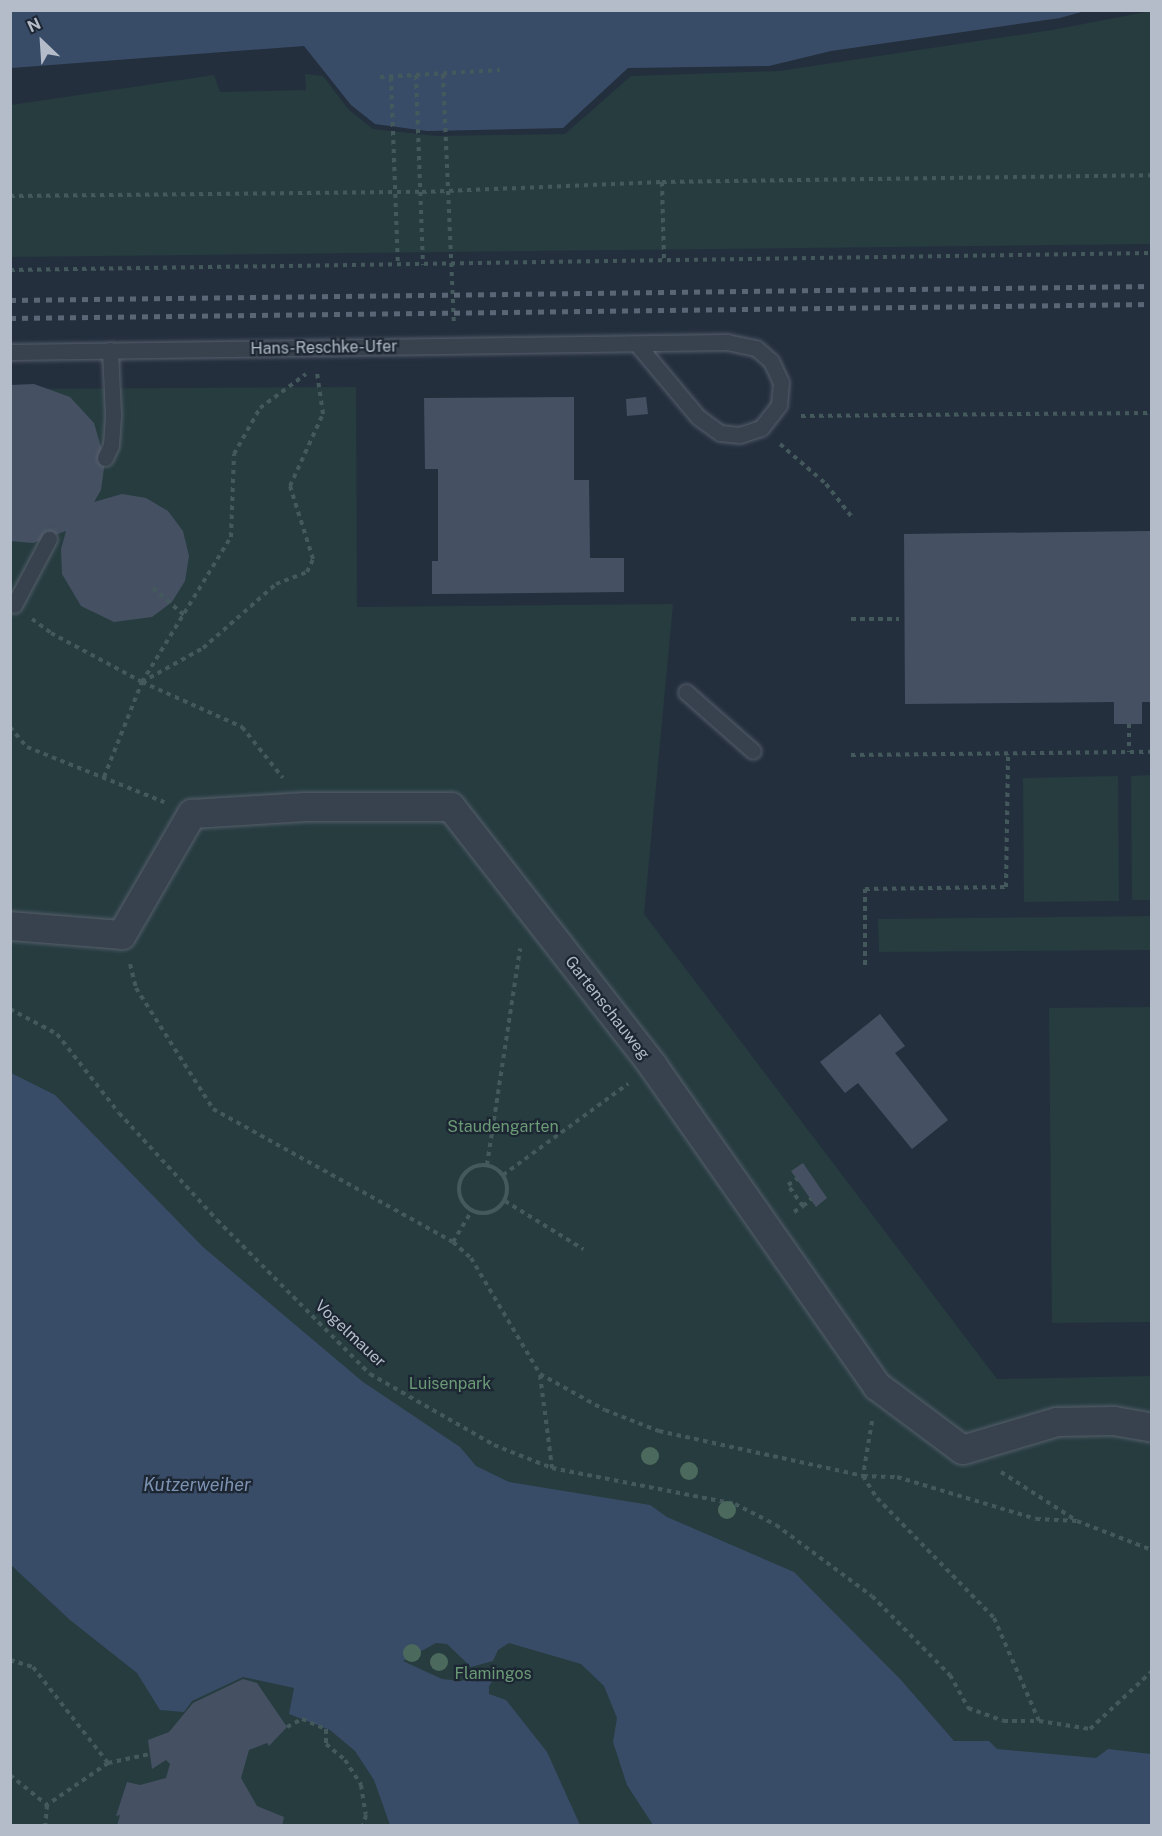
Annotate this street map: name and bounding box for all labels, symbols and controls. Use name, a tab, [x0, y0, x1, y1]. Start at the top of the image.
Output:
north arrow	[12, 12, 72, 72]
text: N	[24, 14, 44, 36]
street label: Hans-Reschke-Ufer	[250, 337, 398, 359]
street label: Gartenschauweg	[561, 952, 653, 1064]
park label: Staudengarten	[447, 1117, 559, 1137]
street label: Vogelmauer	[311, 1296, 389, 1372]
park label: Luisenpark	[409, 1374, 491, 1394]
water label: Kutzerweiher	[143, 1474, 251, 1496]
park label: Flamingos	[454, 1664, 532, 1684]

